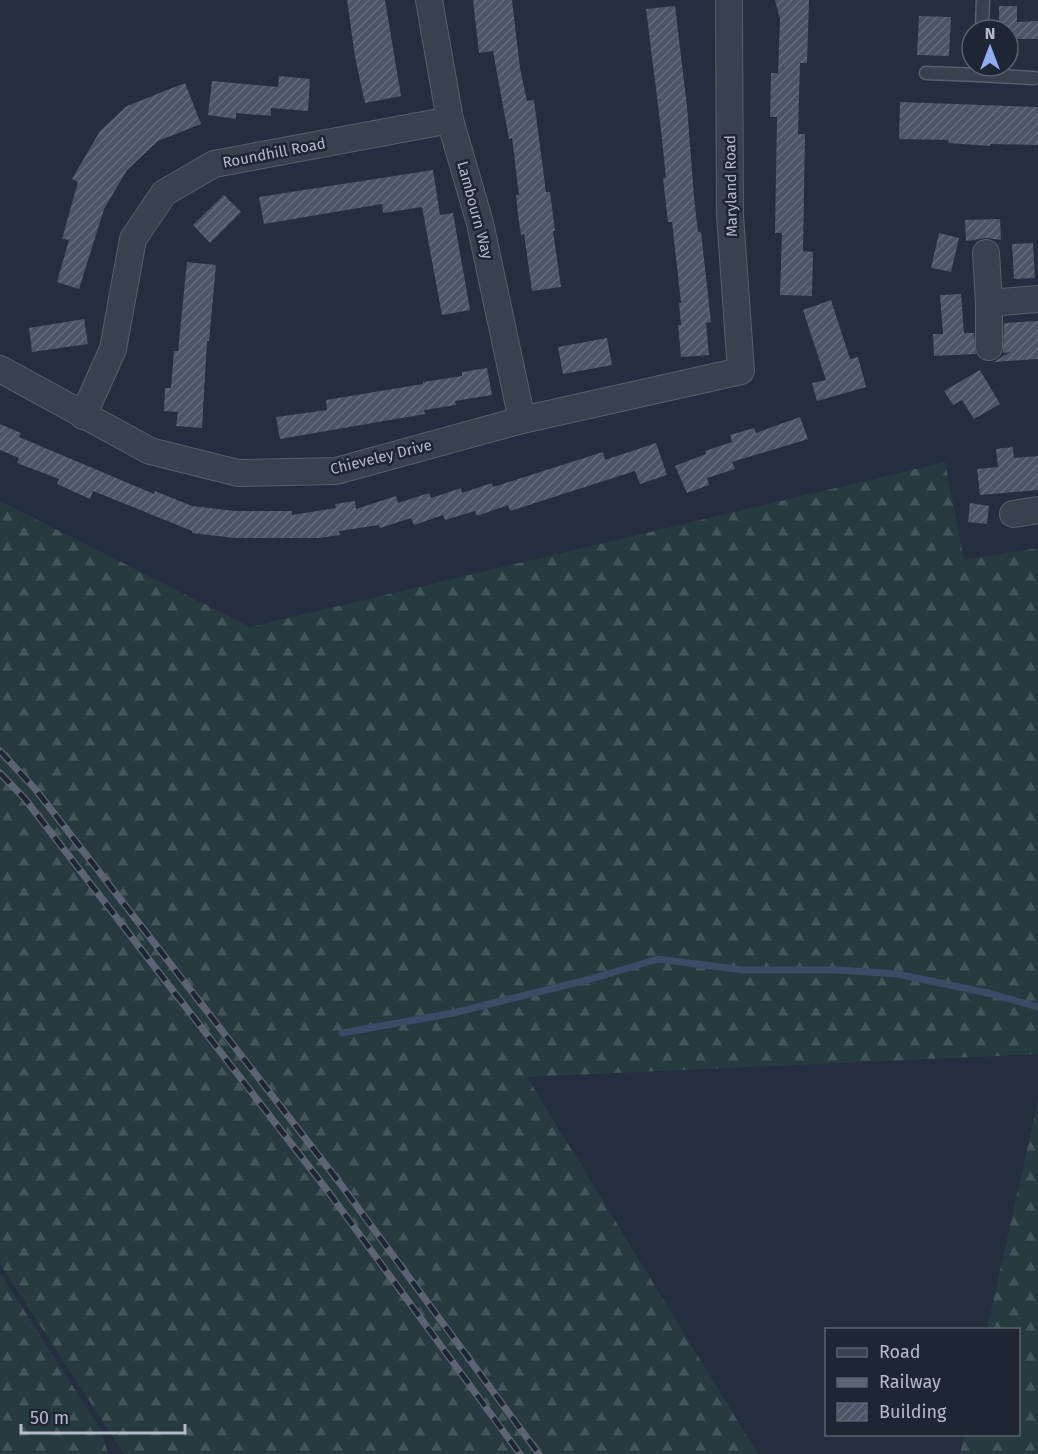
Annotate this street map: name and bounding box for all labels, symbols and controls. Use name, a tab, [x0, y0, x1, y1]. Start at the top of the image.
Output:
north arrow	[960, 18, 1020, 78]
text: N	[985, 24, 995, 43]
street label: Roundhill Road	[221, 134, 327, 172]
street label: Maryland Road	[721, 135, 741, 237]
street label: Lambourn Way	[453, 159, 497, 261]
street label: Chieveley Drive	[328, 436, 434, 478]
legend	[825, 1328, 1020, 1436]
text: Road	[879, 1341, 921, 1363]
text: Railway	[879, 1371, 941, 1393]
scale bar	[21, 1397, 184, 1435]
text: Building	[879, 1401, 947, 1423]
text: 50 m	[30, 1407, 69, 1429]

